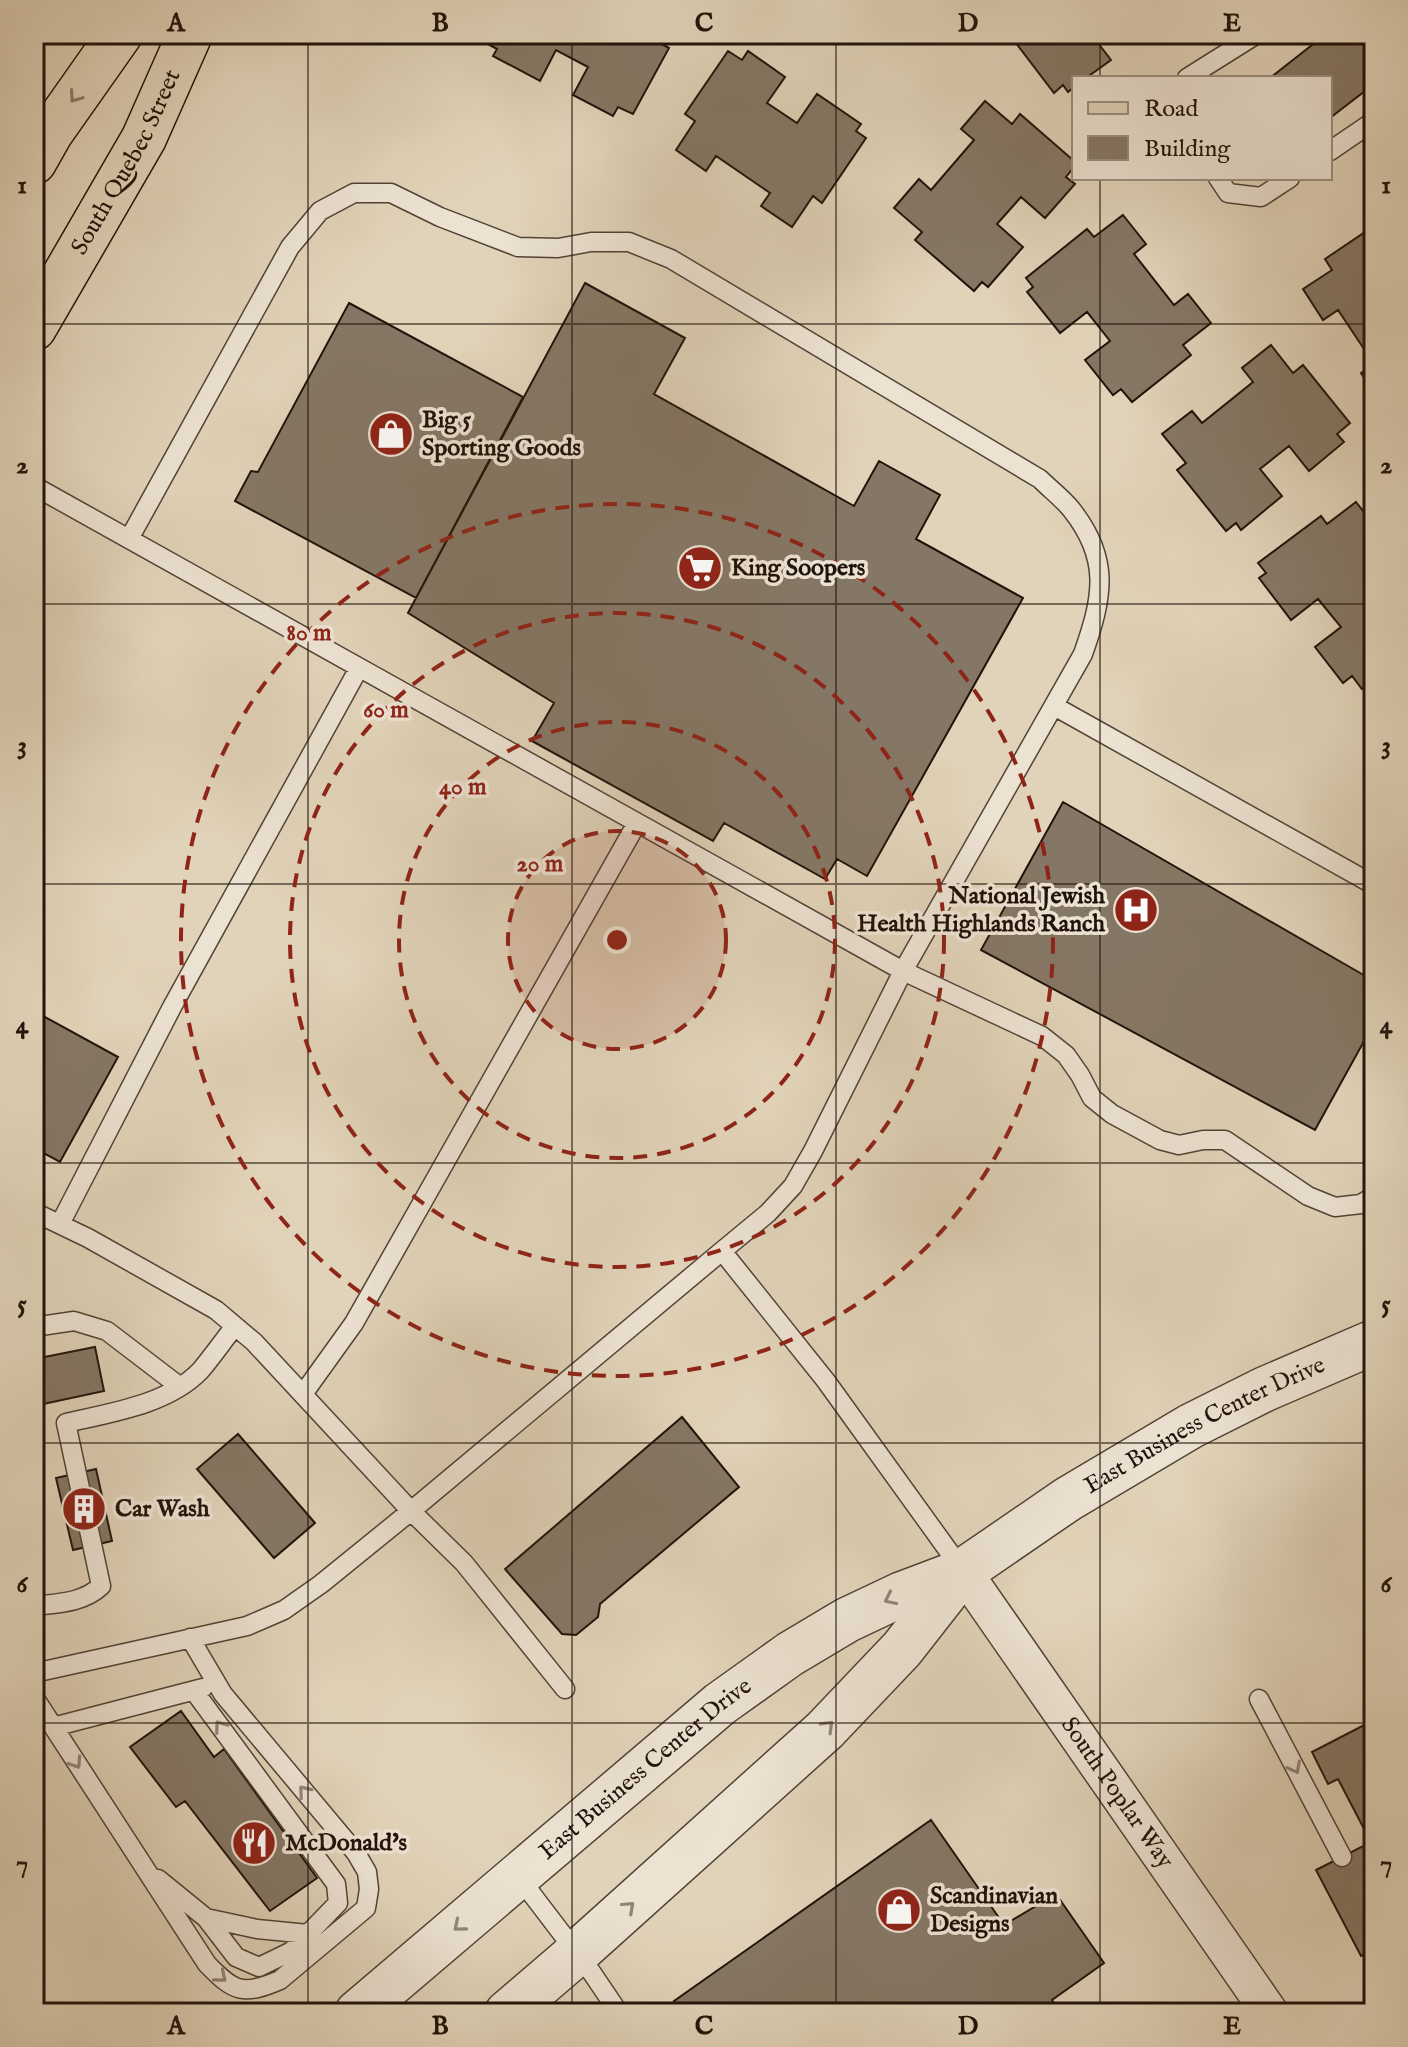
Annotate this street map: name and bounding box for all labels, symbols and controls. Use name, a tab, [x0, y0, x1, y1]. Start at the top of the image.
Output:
text: A	[166, 7, 186, 40]
text: B	[431, 7, 449, 40]
text: C	[695, 7, 714, 40]
text: D	[958, 7, 979, 40]
text: E	[1223, 7, 1241, 40]
street label: South Quebec Street	[64, 65, 188, 261]
legend	[1072, 76, 1332, 180]
one-way arrow	[70, 88, 85, 102]
text: Road	[1144, 94, 1198, 125]
text: Building	[1144, 134, 1231, 165]
text: 1	[17, 169, 27, 202]
text: 1	[1381, 169, 1391, 202]
place label: Big 5 Sporting Goods	[422, 405, 581, 464]
shop icon: Big 5 Sporting Goods	[367, 410, 415, 458]
text: 2	[16, 449, 28, 482]
text: 2	[1380, 449, 1392, 482]
supermarket icon: King Soopers	[676, 544, 724, 592]
place label: King Soopers	[731, 553, 866, 584]
text: 80 m	[287, 618, 332, 649]
text: 60 m	[363, 695, 409, 726]
text: 3	[17, 729, 27, 762]
text: 3	[1381, 729, 1391, 762]
text: 40 m	[439, 772, 487, 803]
text: 20 m	[517, 849, 564, 880]
place label: National Jewish Health Highlands Ranch	[857, 881, 1105, 940]
hospital icon: National Jewish Health Highlands Ranch	[1112, 886, 1160, 934]
centre of rings	[603, 926, 631, 954]
text: 4	[16, 1009, 30, 1042]
text: 4	[1380, 1009, 1394, 1042]
text: 5	[17, 1288, 27, 1321]
text: 5	[1381, 1288, 1391, 1321]
street label: East Business Center Drive	[1079, 1349, 1330, 1501]
building icon: Car Wash	[60, 1485, 108, 1533]
place label: Car Wash	[115, 1494, 210, 1525]
text: 6	[17, 1568, 29, 1601]
text: 6	[1381, 1568, 1393, 1601]
one-way arrow	[884, 1589, 899, 1605]
street label: East Business Center Drive	[533, 1671, 758, 1867]
street label: South Poplar Way	[1054, 1711, 1180, 1875]
one-way arrow	[215, 1720, 229, 1735]
one-way arrow	[819, 1721, 833, 1735]
one-way arrow	[67, 1754, 82, 1768]
one-way arrow	[1286, 1760, 1301, 1774]
one-way arrow	[299, 1786, 314, 1800]
restaurant icon: McDonald's	[230, 1819, 278, 1867]
place label: McDonald's	[285, 1828, 408, 1859]
text: 7	[16, 1848, 28, 1881]
text: 7	[1380, 1848, 1392, 1881]
place label: Scandinavian Designs	[930, 1881, 1058, 1940]
shop icon: Scandinavian Designs	[875, 1886, 923, 1934]
one-way arrow	[619, 1902, 634, 1916]
one-way arrow	[453, 1917, 468, 1931]
one-way arrow	[212, 1967, 227, 1982]
text: A	[166, 2010, 186, 2043]
text: B	[431, 2010, 449, 2043]
text: C	[695, 2010, 714, 2043]
text: D	[958, 2010, 979, 2043]
text: E	[1223, 2010, 1241, 2043]

